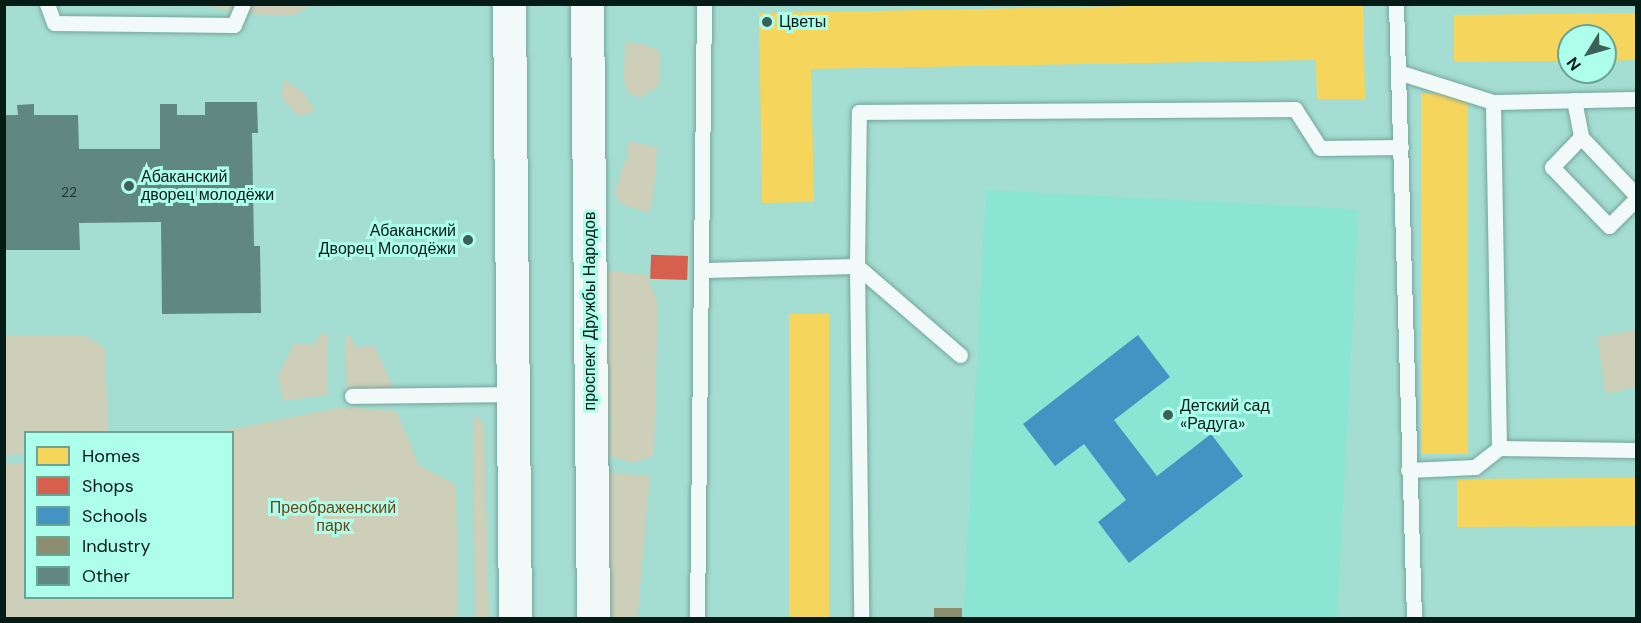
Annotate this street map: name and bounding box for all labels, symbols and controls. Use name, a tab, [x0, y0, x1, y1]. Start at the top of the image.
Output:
place label: Цветы	[779, 12, 826, 32]
marker: Цветы	[760, 15, 774, 29]
north arrow	[1557, 24, 1617, 84]
text: N	[1562, 53, 1586, 75]
place label: Абаканский дворец молодёжи	[141, 167, 274, 205]
marker: Абаканский дворец молодёжи	[122, 179, 136, 193]
house number: 22	[61, 184, 77, 200]
street label: проспект Дружбы Народов	[580, 212, 600, 410]
place label: Абаканский Дворец Молодёжи	[319, 221, 456, 259]
marker: Абаканский Дворец Молодёжи	[461, 233, 475, 247]
place label: Детский сад «Радуга»	[1180, 396, 1270, 434]
marker: Детский сад «Радуга»	[1161, 408, 1175, 422]
legend	[24, 431, 234, 599]
text: Homes	[82, 444, 140, 468]
text: Shops	[82, 474, 134, 498]
park label: Преображенский парк	[270, 498, 396, 536]
text: Schools	[82, 504, 147, 528]
text: Industry	[82, 534, 151, 558]
text: Other	[82, 564, 130, 588]

